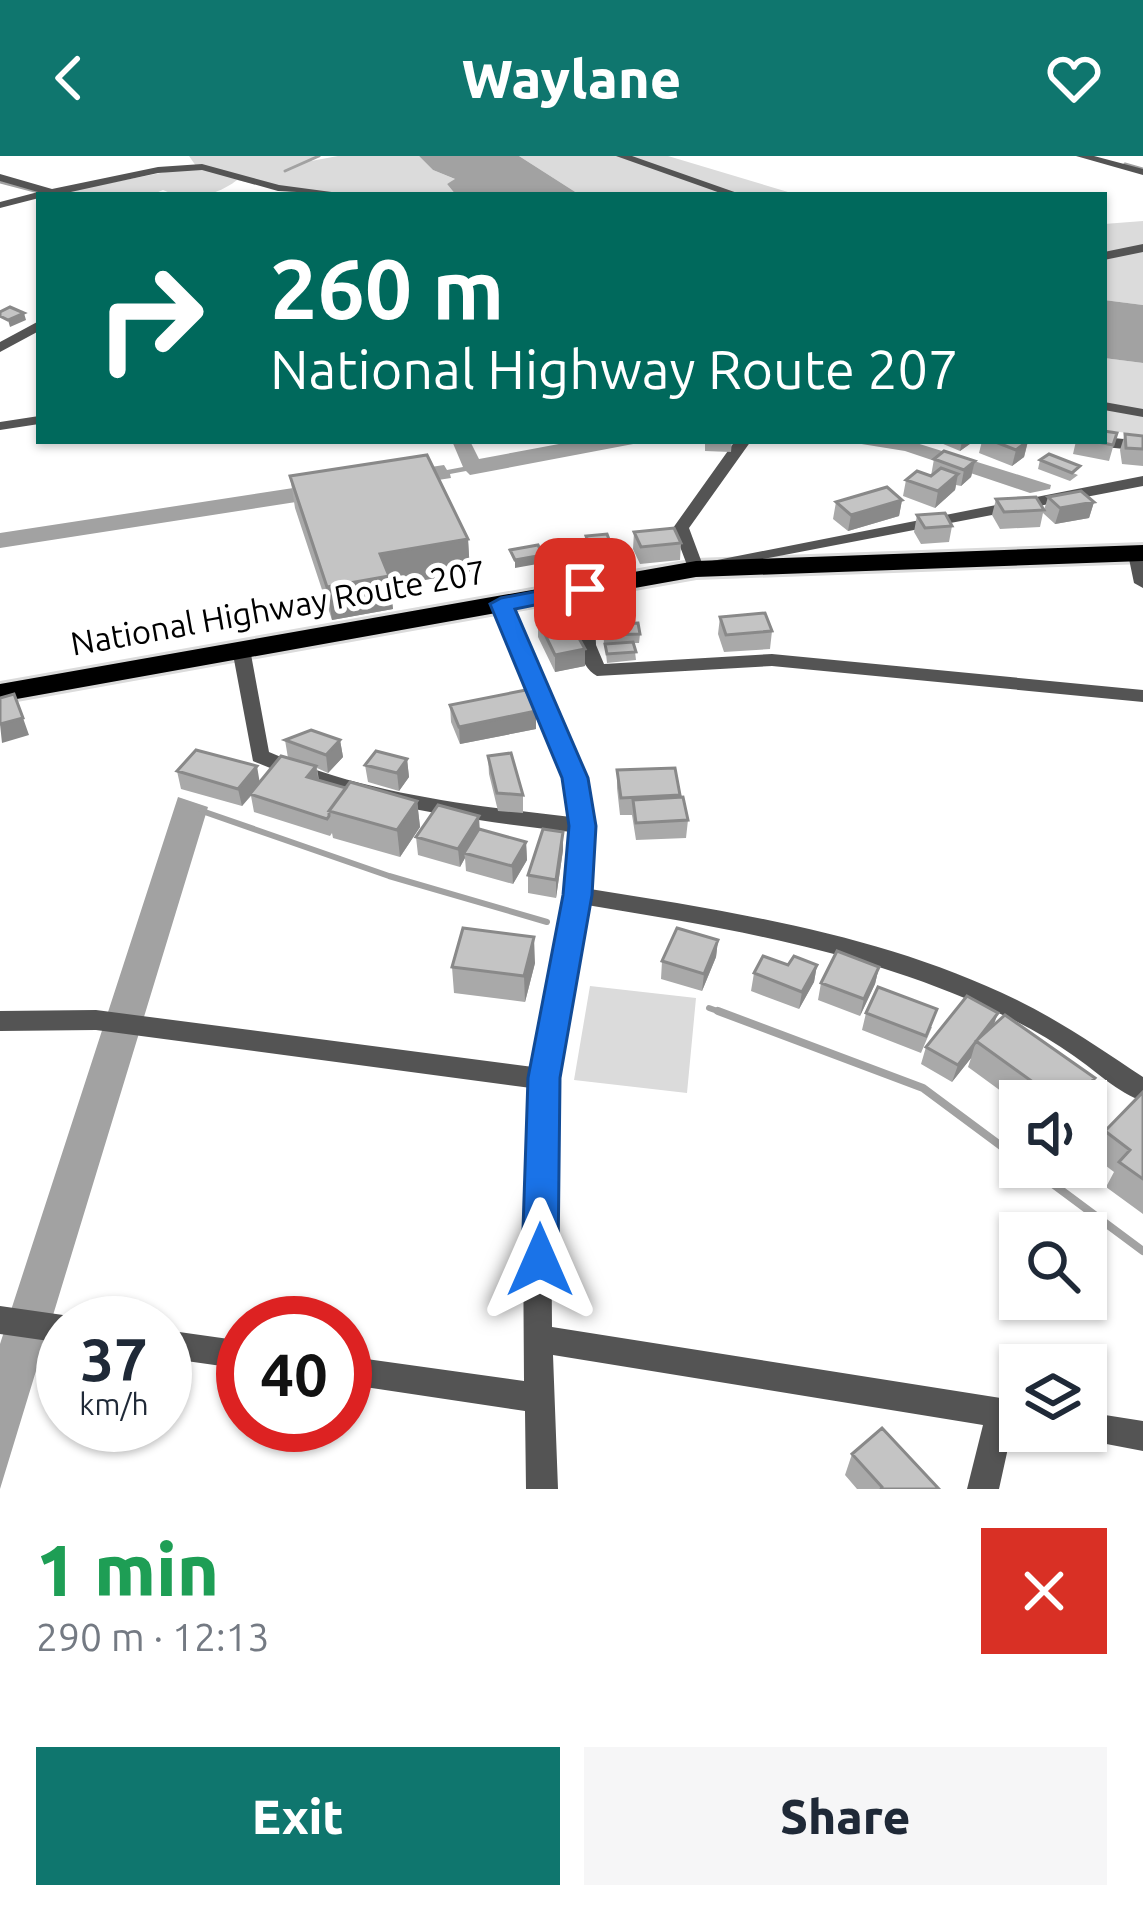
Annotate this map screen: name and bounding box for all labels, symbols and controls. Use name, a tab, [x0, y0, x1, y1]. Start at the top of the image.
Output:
icon: back	[36, 45, 102, 111]
icon: heart	[1041, 45, 1107, 111]
text: Waylane	[462, 48, 681, 108]
icon: right	[72, 240, 228, 396]
text: 260 m	[270, 241, 504, 335]
text: National Highway Route 207	[270, 339, 959, 399]
pin	[534, 538, 636, 640]
street label: National Highway Route 207	[68, 552, 488, 662]
icon: arrive	[552, 556, 618, 622]
map controls	[999, 1080, 1107, 1452]
button: sound	[999, 1080, 1107, 1188]
position arrow	[477, 1197, 603, 1323]
button: search	[999, 1212, 1107, 1320]
speed limit sign: 40	[216, 1296, 372, 1452]
text: 37	[80, 1325, 148, 1392]
button: layers	[999, 1344, 1107, 1452]
text: km/h	[79, 1387, 149, 1421]
button: close	[981, 1528, 1107, 1654]
text: 1 min	[36, 1529, 219, 1610]
text: 290 m · 12:13	[36, 1615, 270, 1658]
button: Exit	[36, 1747, 560, 1885]
button: Share	[584, 1747, 1107, 1885]

